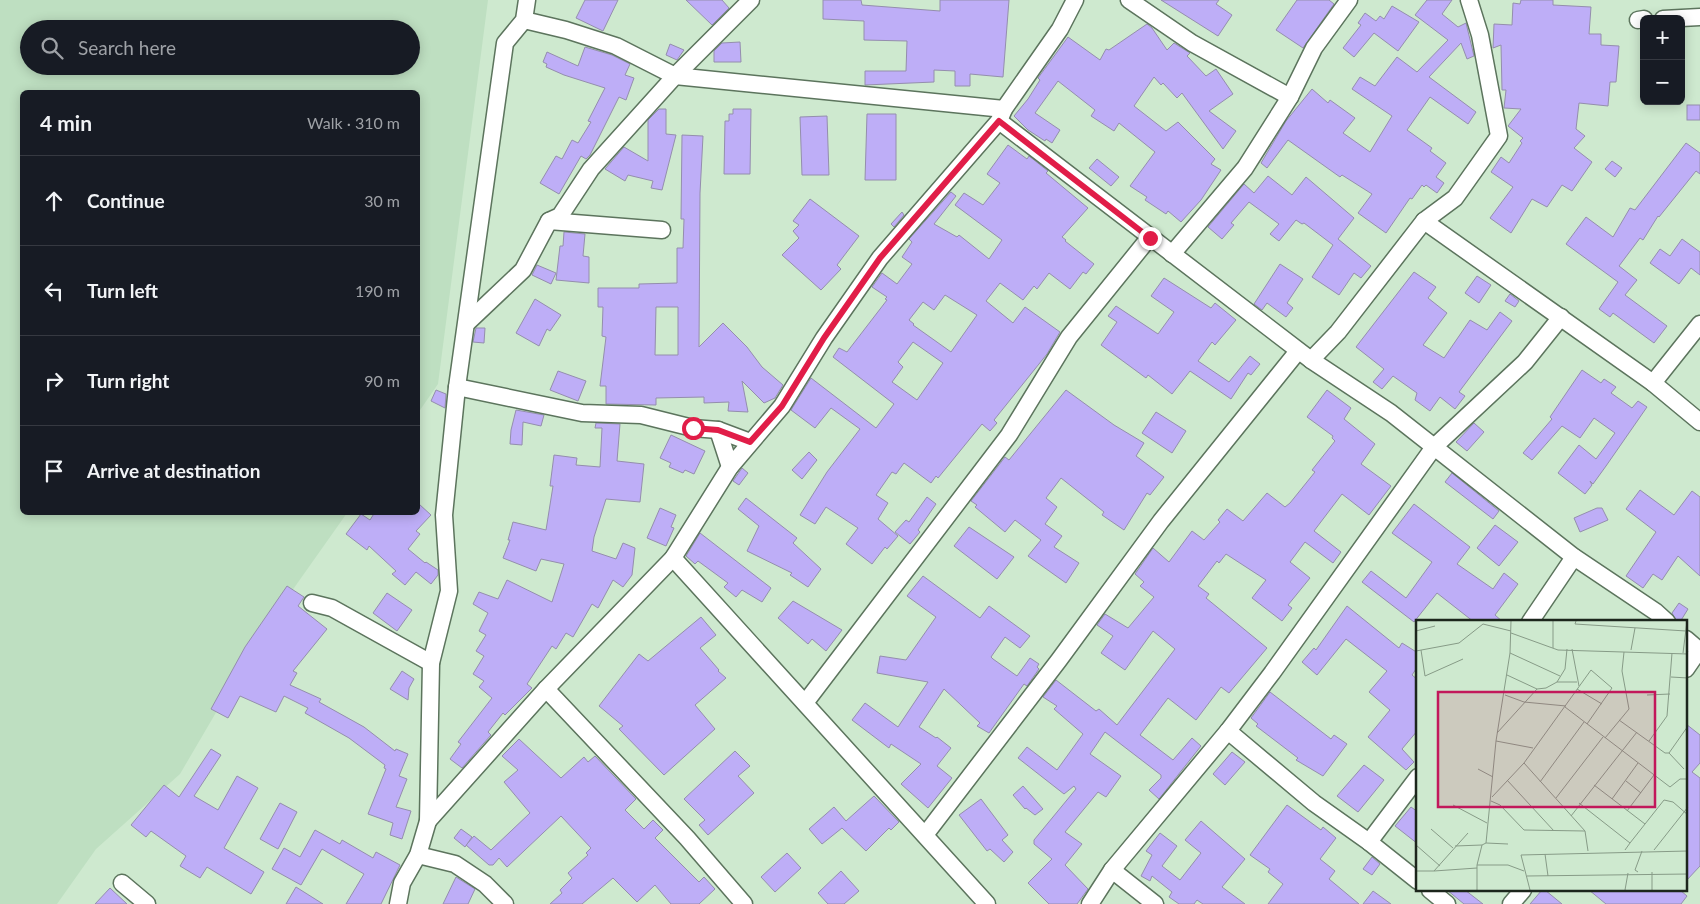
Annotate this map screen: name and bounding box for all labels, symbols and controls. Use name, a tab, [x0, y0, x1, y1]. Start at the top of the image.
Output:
map controls	[1640, 15, 1685, 105]
button: +	[1640, 15, 1685, 60]
search box	[20, 20, 420, 75]
icon: search	[38, 34, 66, 62]
text: Search here	[78, 36, 176, 59]
button: −	[1640, 60, 1685, 105]
text: 4 min	[40, 110, 92, 135]
text: Walk · 310 m	[307, 113, 400, 132]
icon: ahead	[40, 187, 68, 215]
text: Continue	[87, 189, 165, 212]
text: 30 m	[364, 191, 400, 210]
route end	[1139, 227, 1162, 250]
icon: left	[40, 277, 68, 305]
text: Turn left	[87, 279, 158, 302]
text: 190 m	[355, 281, 400, 300]
icon: right	[40, 367, 68, 395]
text: Turn right	[87, 369, 169, 392]
text: 90 m	[364, 371, 400, 390]
route start	[682, 417, 705, 440]
icon: arrive	[40, 457, 68, 485]
text: Arrive at destination	[87, 459, 260, 482]
inset map	[1416, 620, 1688, 892]

